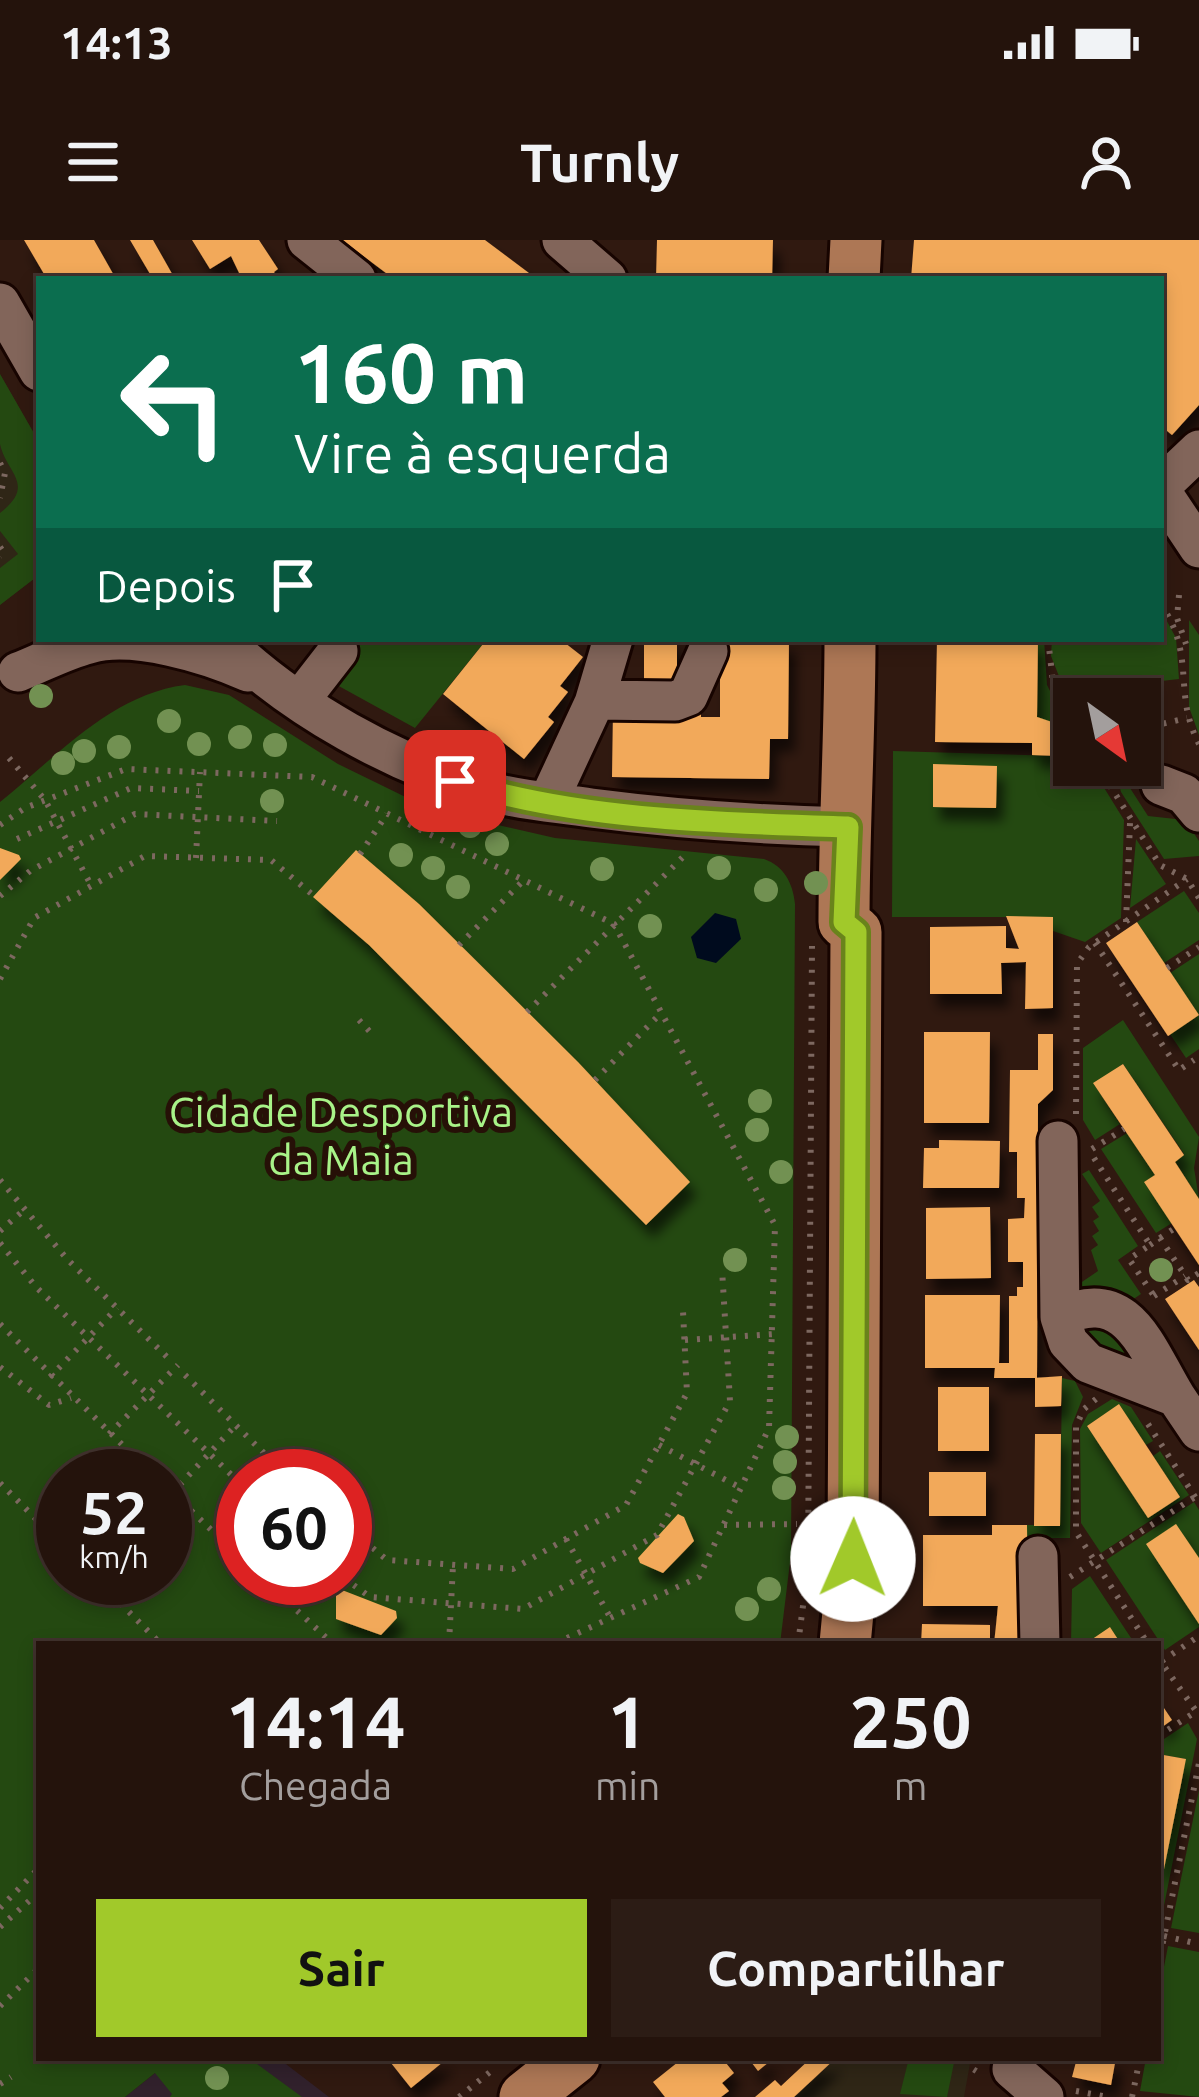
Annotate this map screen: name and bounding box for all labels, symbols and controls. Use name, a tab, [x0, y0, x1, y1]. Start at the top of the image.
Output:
text: 14:13	[60, 17, 173, 68]
icon: menu	[60, 129, 126, 195]
icon: person	[1073, 129, 1139, 195]
text: Turnly	[520, 132, 679, 192]
icon: left	[96, 324, 252, 480]
text: 160 m	[294, 325, 528, 419]
text: Vire à esquerda	[294, 423, 671, 483]
icon: arrive	[260, 552, 326, 618]
text: Depois	[96, 560, 236, 611]
north arrow	[1053, 678, 1161, 786]
map controls	[1053, 678, 1161, 786]
pin	[404, 730, 506, 832]
icon: arrive	[422, 748, 488, 814]
park label: Cidade Desportiva da Maia	[169, 1088, 513, 1183]
speed limit sign: 60	[216, 1449, 372, 1605]
text: 52	[80, 1478, 148, 1545]
position arrow	[790, 1496, 916, 1622]
text: km/h	[79, 1540, 149, 1574]
text: 14:14	[225, 1681, 406, 1762]
text: 1	[607, 1681, 648, 1762]
text: 250	[850, 1681, 972, 1762]
text: Chegada	[239, 1764, 392, 1807]
text: min	[595, 1764, 660, 1807]
text: m	[894, 1764, 927, 1807]
button: Sair	[96, 1899, 587, 2037]
button: Compartilhar	[611, 1899, 1101, 2037]

